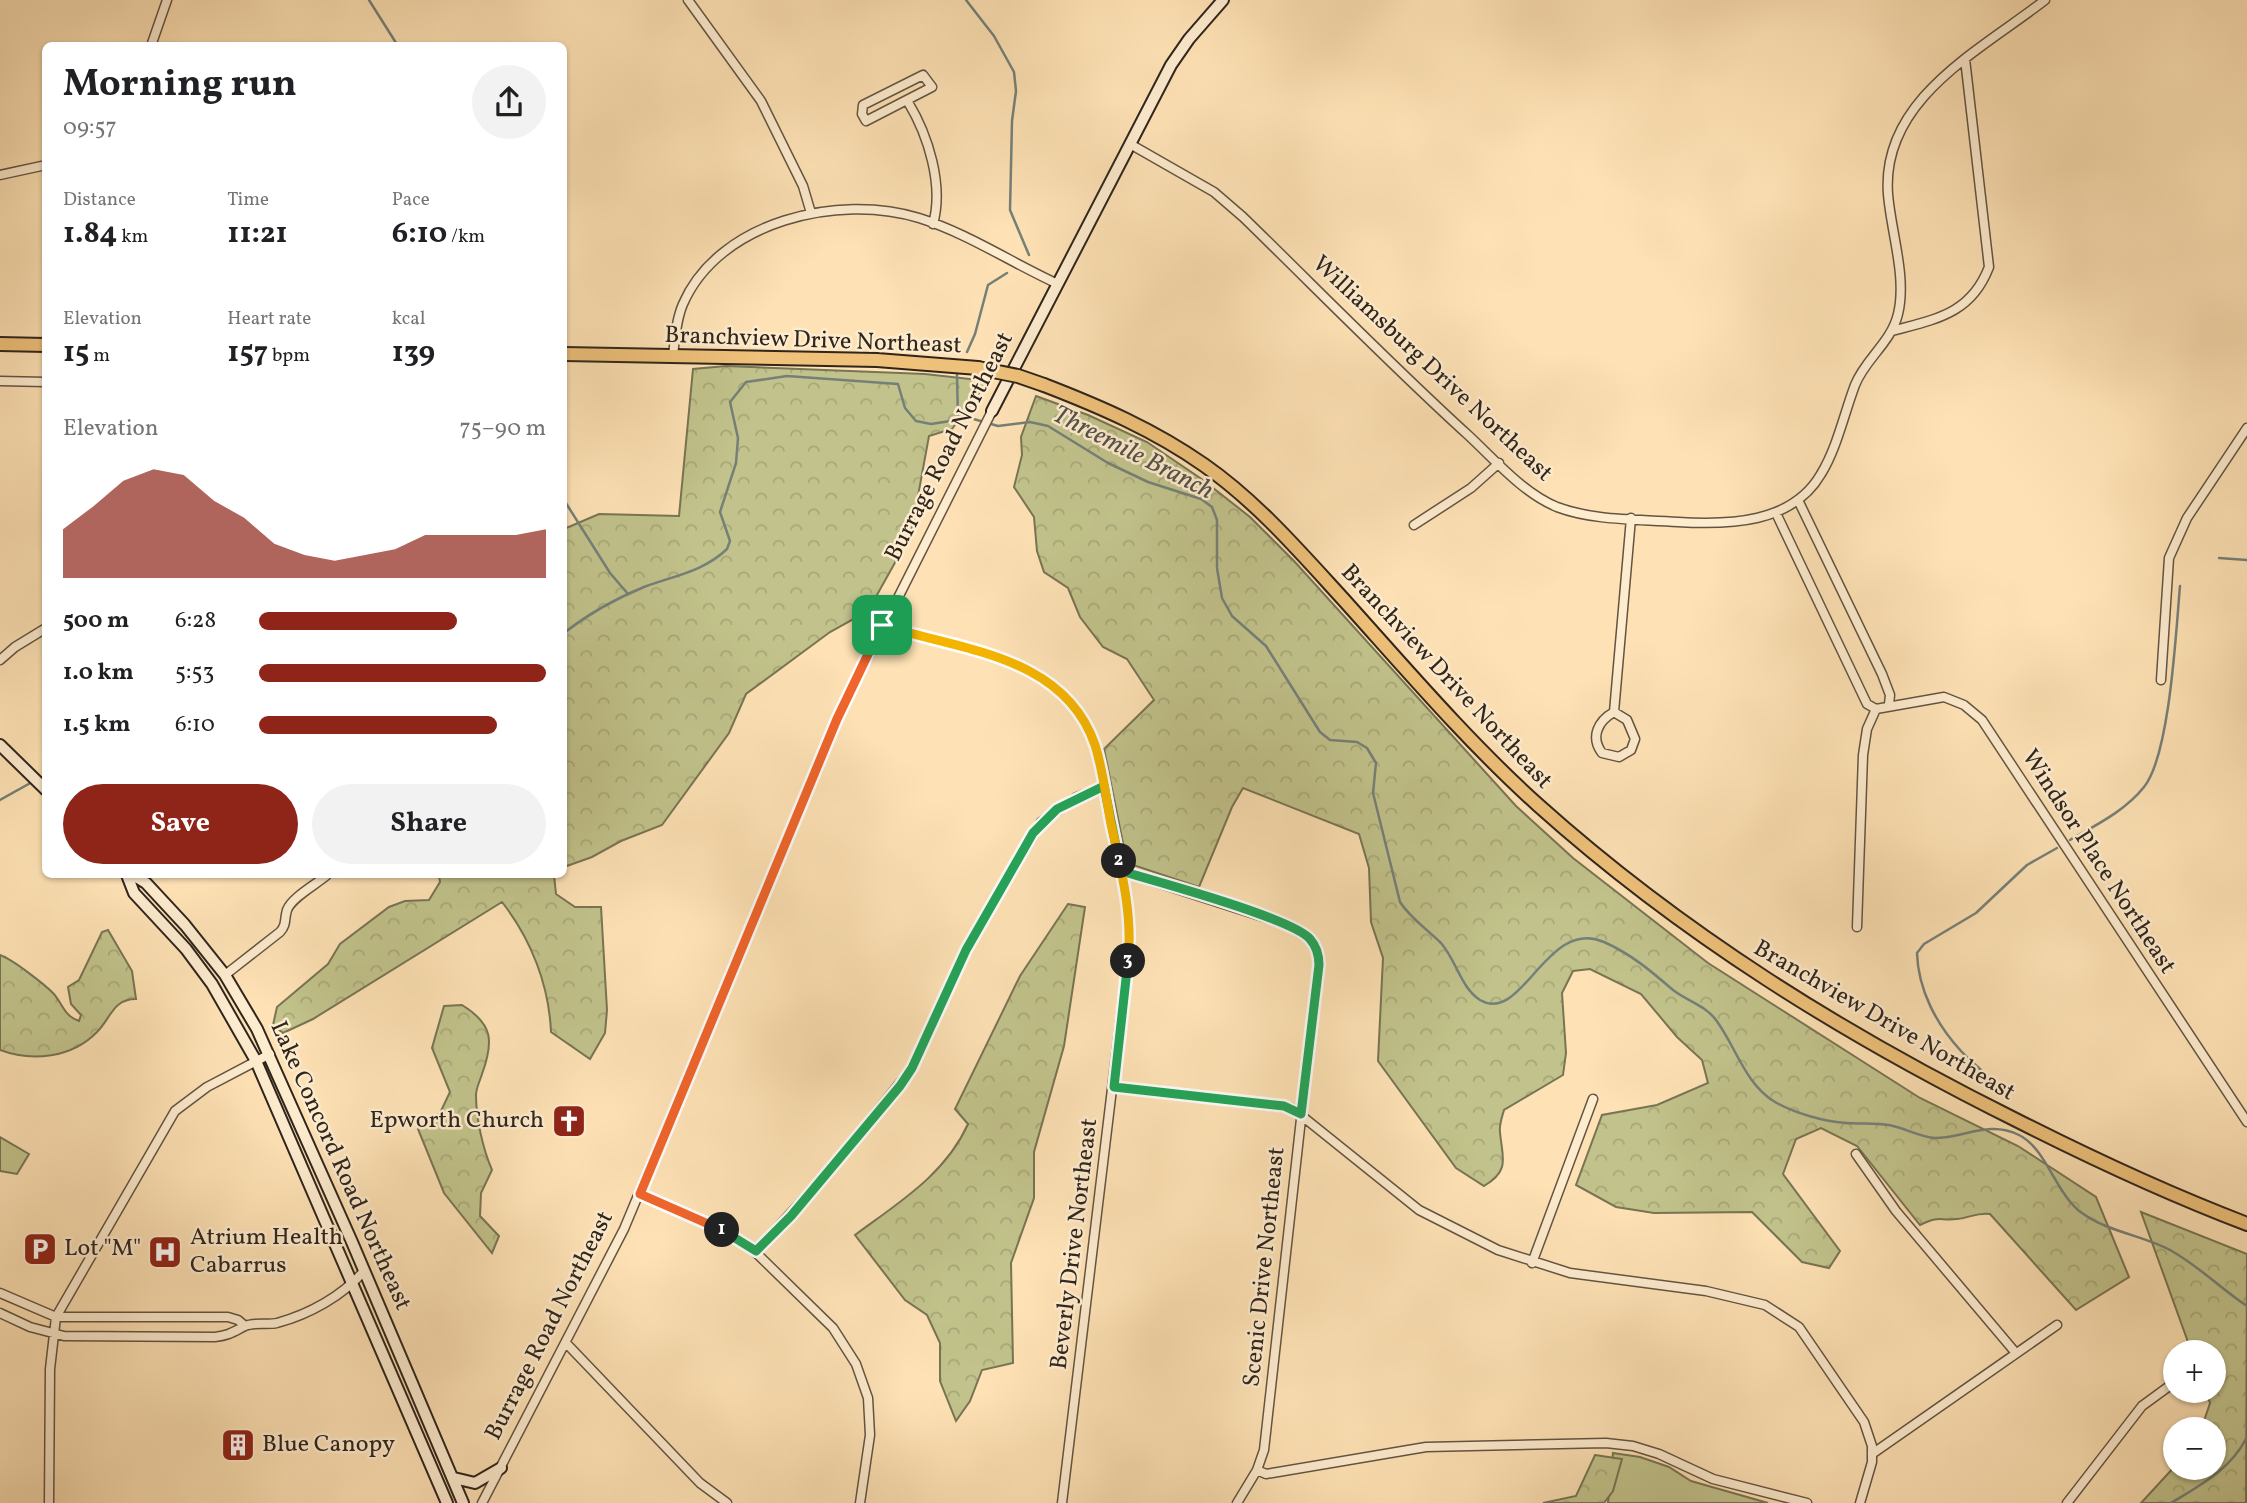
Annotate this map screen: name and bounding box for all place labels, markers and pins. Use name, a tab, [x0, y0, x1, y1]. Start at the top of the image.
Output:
pin	[852, 595, 912, 655]
pin: 2	[1102, 844, 1136, 878]
pin: 3	[1110, 944, 1146, 978]
church icon: Epworth Church	[550, 1102, 588, 1140]
place label: Epworth Church	[369, 1104, 544, 1138]
pin: 1	[704, 1212, 740, 1248]
place label: Atrium Health Cabarrus	[190, 1221, 343, 1283]
parking icon: Lot "M"	[21, 1230, 59, 1268]
place label: Lot "M"	[64, 1232, 141, 1266]
hospital icon: Atrium Health Cabarrus	[146, 1233, 184, 1271]
building icon: Blue Canopy	[219, 1426, 257, 1464]
place label: Blue Canopy	[262, 1428, 395, 1462]

